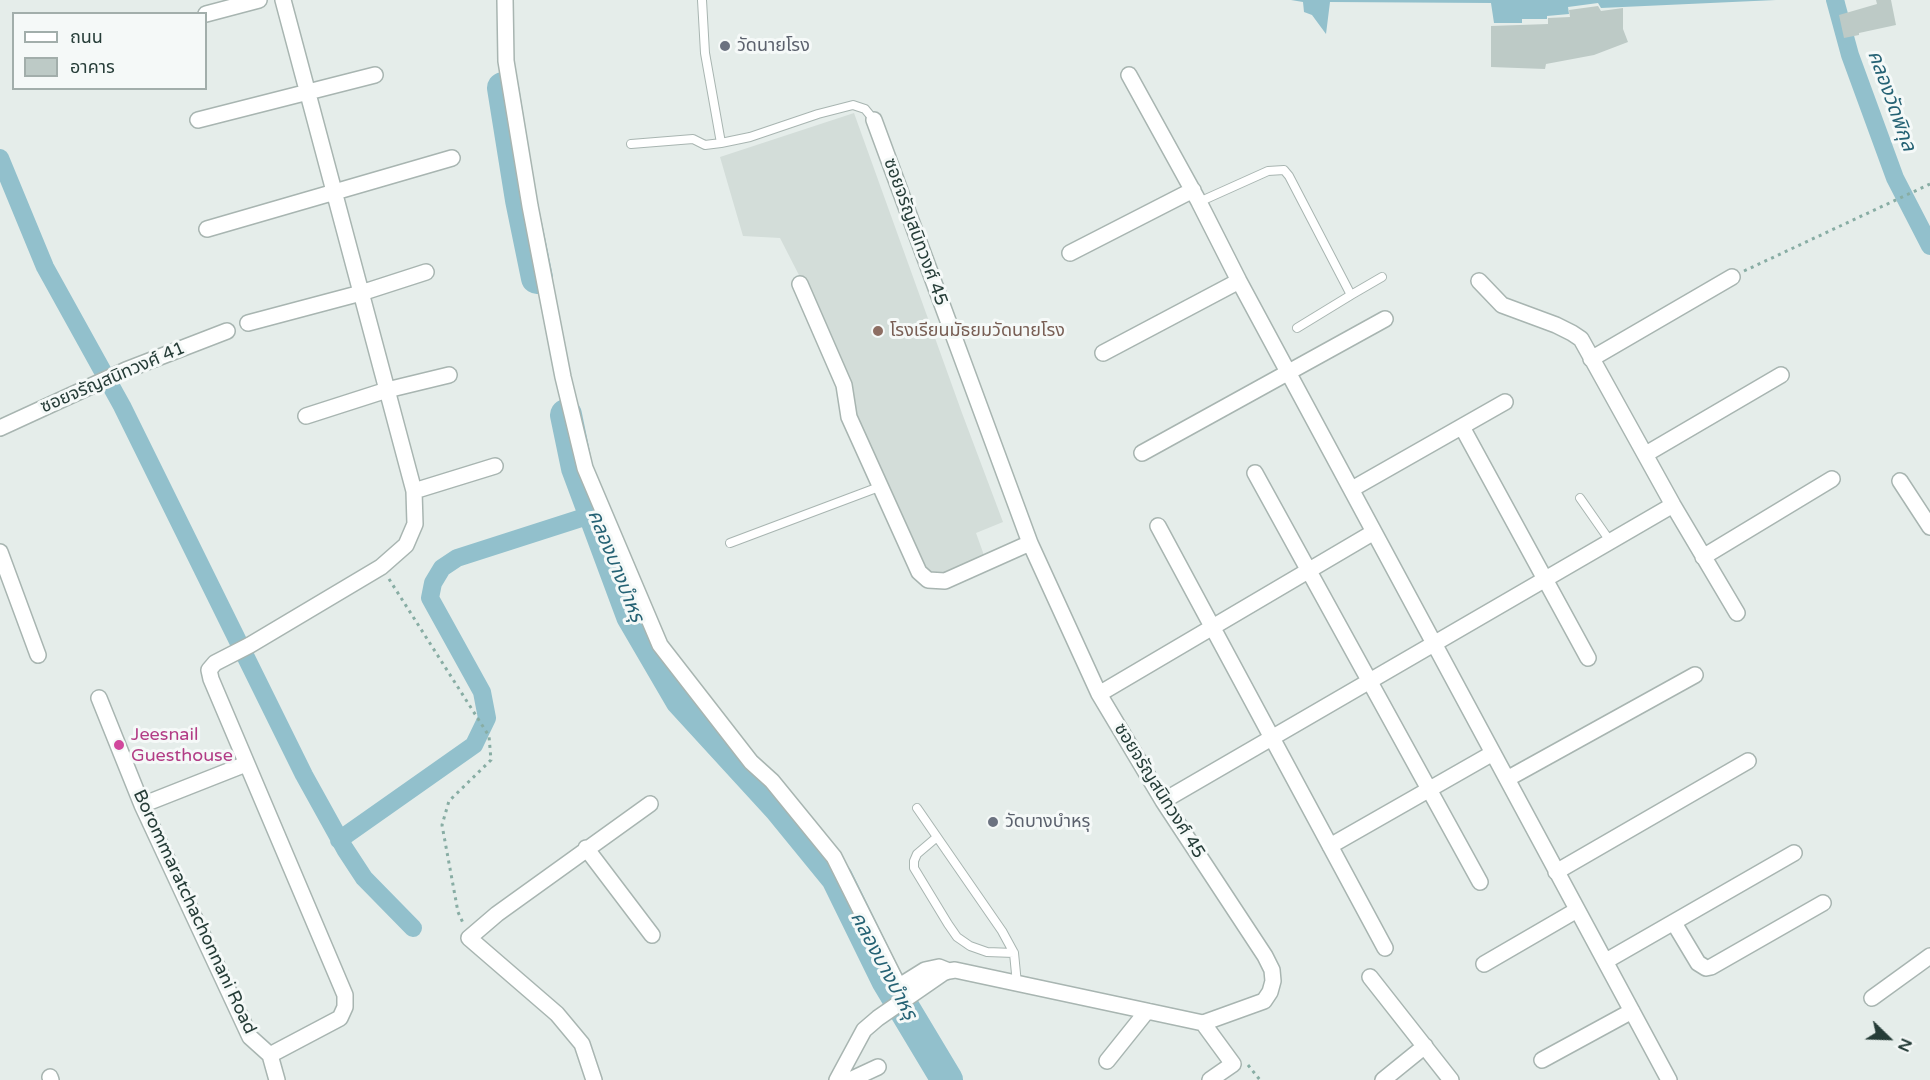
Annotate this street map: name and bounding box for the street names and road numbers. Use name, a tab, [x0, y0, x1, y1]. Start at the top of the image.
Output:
street label: ซอยจรัญสนิทวงศ์ 45	[878, 155, 952, 309]
street label: ซอยจรัญสนิทวงศ์ 41	[37, 338, 189, 418]
street label: ซอยจรัญสนิทวงศ์ 45	[1109, 719, 1209, 863]
street label: Borommaratchachonnani Road	[128, 786, 260, 1038]

